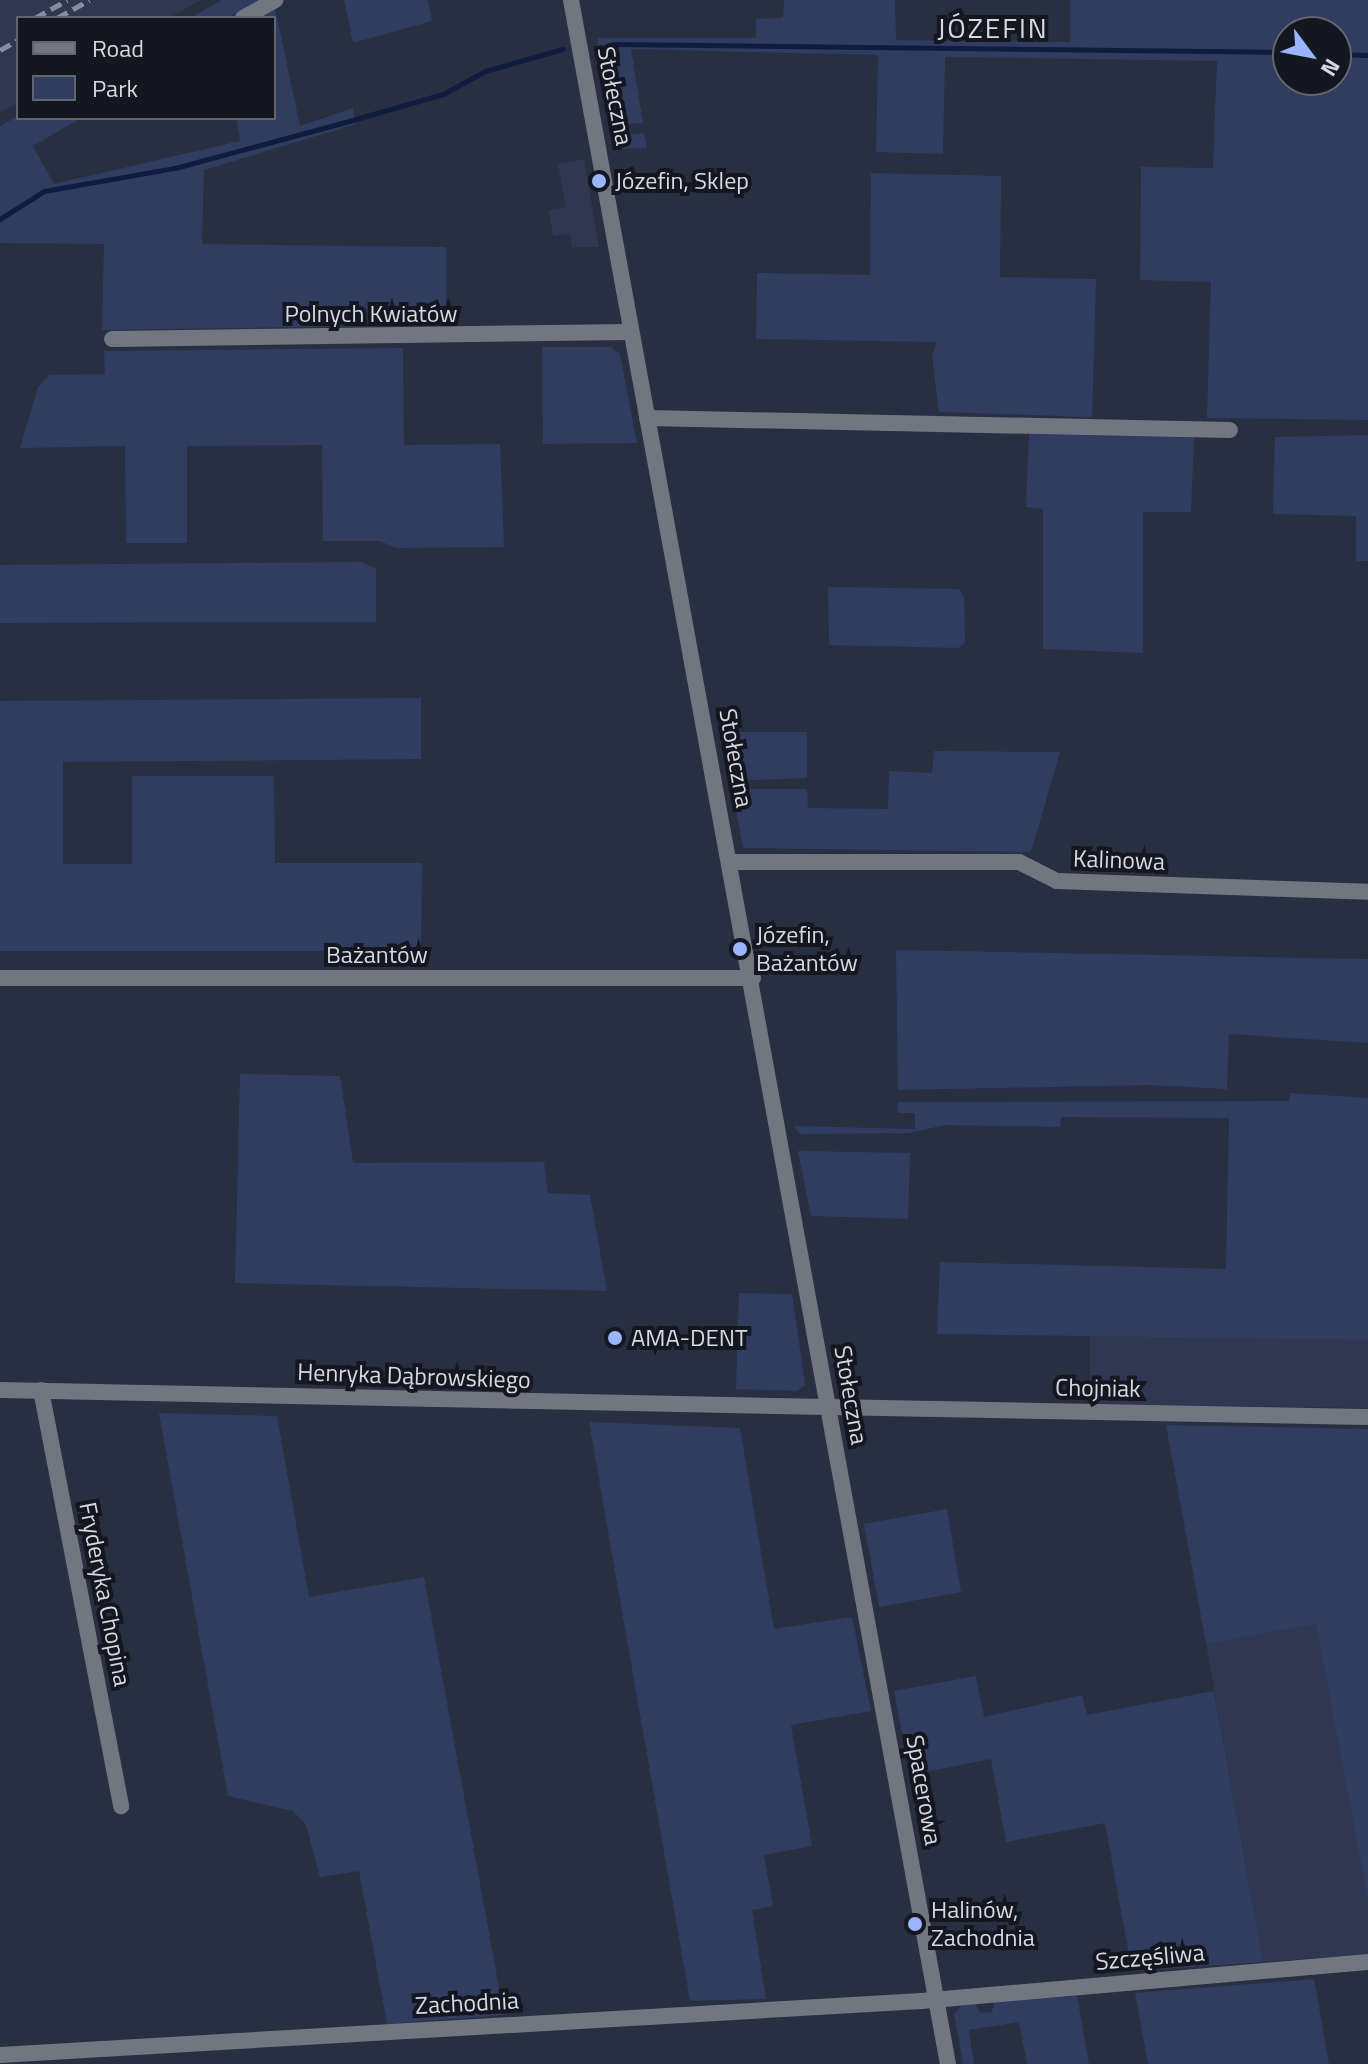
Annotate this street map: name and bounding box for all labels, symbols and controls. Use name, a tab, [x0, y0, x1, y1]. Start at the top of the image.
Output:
district label: JÓZEFIN	[937, 11, 1049, 45]
legend	[16, 16, 276, 120]
north arrow	[1272, 16, 1352, 96]
text: Road	[92, 30, 144, 66]
street label: Stołeczna	[591, 44, 639, 148]
text: N	[1312, 52, 1349, 83]
text: Park	[92, 70, 138, 106]
place label: Józefin, Sklep	[615, 167, 749, 195]
marker: Józefin, Sklep	[590, 172, 608, 190]
street label: Polnych Kwiatów	[285, 300, 457, 328]
street label: Stołeczna	[713, 706, 759, 810]
street label: Kalinowa	[1072, 844, 1166, 876]
place label: Józefin, Bażantów	[756, 921, 858, 977]
marker: Józefin, Bażantów	[731, 940, 749, 958]
street label: Bażantów	[326, 941, 428, 969]
place label: AMA-DENT	[631, 1324, 748, 1352]
marker: AMA-DENT	[606, 1329, 624, 1347]
street label: Stołeczna	[828, 1343, 874, 1447]
street label: Henryka Dąbrowskiego	[297, 1358, 531, 1394]
street label: Chojniak	[1055, 1373, 1141, 1403]
street label: Fryderyka Chopina	[73, 1500, 137, 1688]
street label: Spacerowa	[900, 1733, 948, 1847]
place label: Halinów, Zachodnia	[931, 1896, 1035, 1952]
marker: Halinów, Zachodnia	[906, 1915, 924, 1933]
street label: Szczęśliwa	[1094, 1938, 1206, 1976]
street label: Zachodnia	[414, 1986, 520, 2020]

